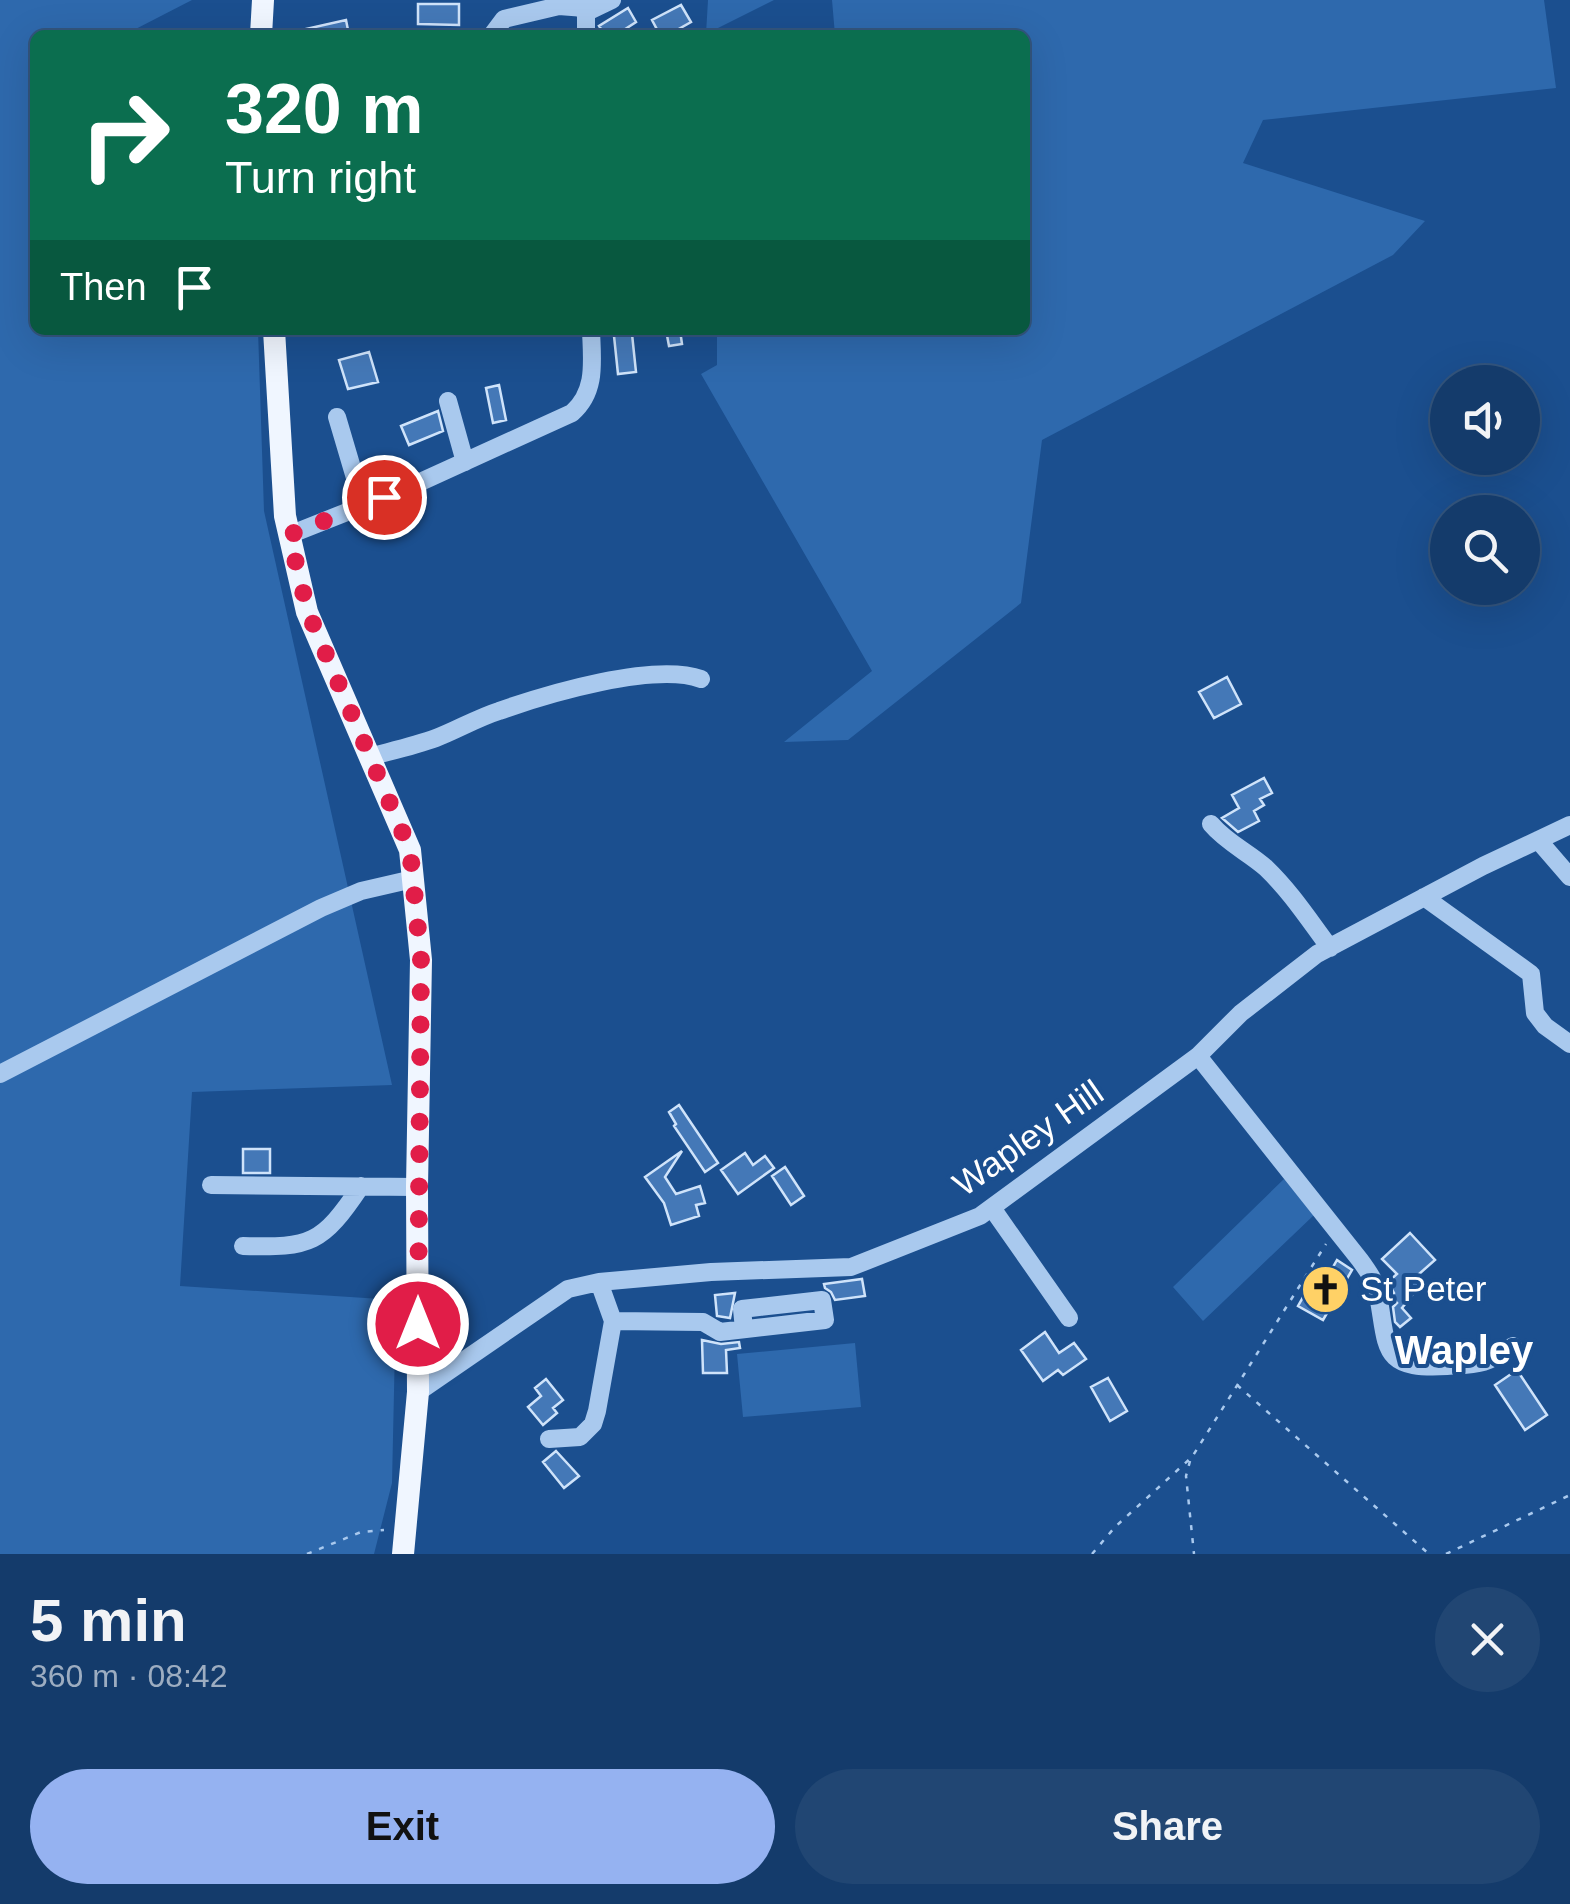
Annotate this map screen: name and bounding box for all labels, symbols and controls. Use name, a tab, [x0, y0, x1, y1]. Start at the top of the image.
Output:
icon: right	[60, 70, 190, 200]
text: 320 m	[225, 70, 423, 148]
text: Turn right	[225, 152, 416, 203]
icon: arrive	[167, 260, 222, 315]
text: Then	[60, 266, 147, 308]
map controls	[1430, 365, 1540, 605]
button: sound	[1430, 365, 1540, 475]
pin	[342, 455, 427, 540]
icon: arrive	[357, 470, 412, 525]
button: search	[1430, 495, 1540, 605]
street label: Wapley Hill	[945, 1072, 1110, 1203]
church icon: St Peter	[1299, 1263, 1351, 1315]
place label: St Peter	[1360, 1269, 1487, 1308]
position arrow	[366, 1272, 470, 1376]
district label: Wapley	[1395, 1328, 1534, 1372]
text: 5 min	[30, 1587, 187, 1654]
button: close	[1435, 1587, 1540, 1692]
text: 360 m · 08:42	[30, 1658, 227, 1694]
button: Exit	[30, 1769, 775, 1884]
button: Share	[795, 1769, 1540, 1884]

